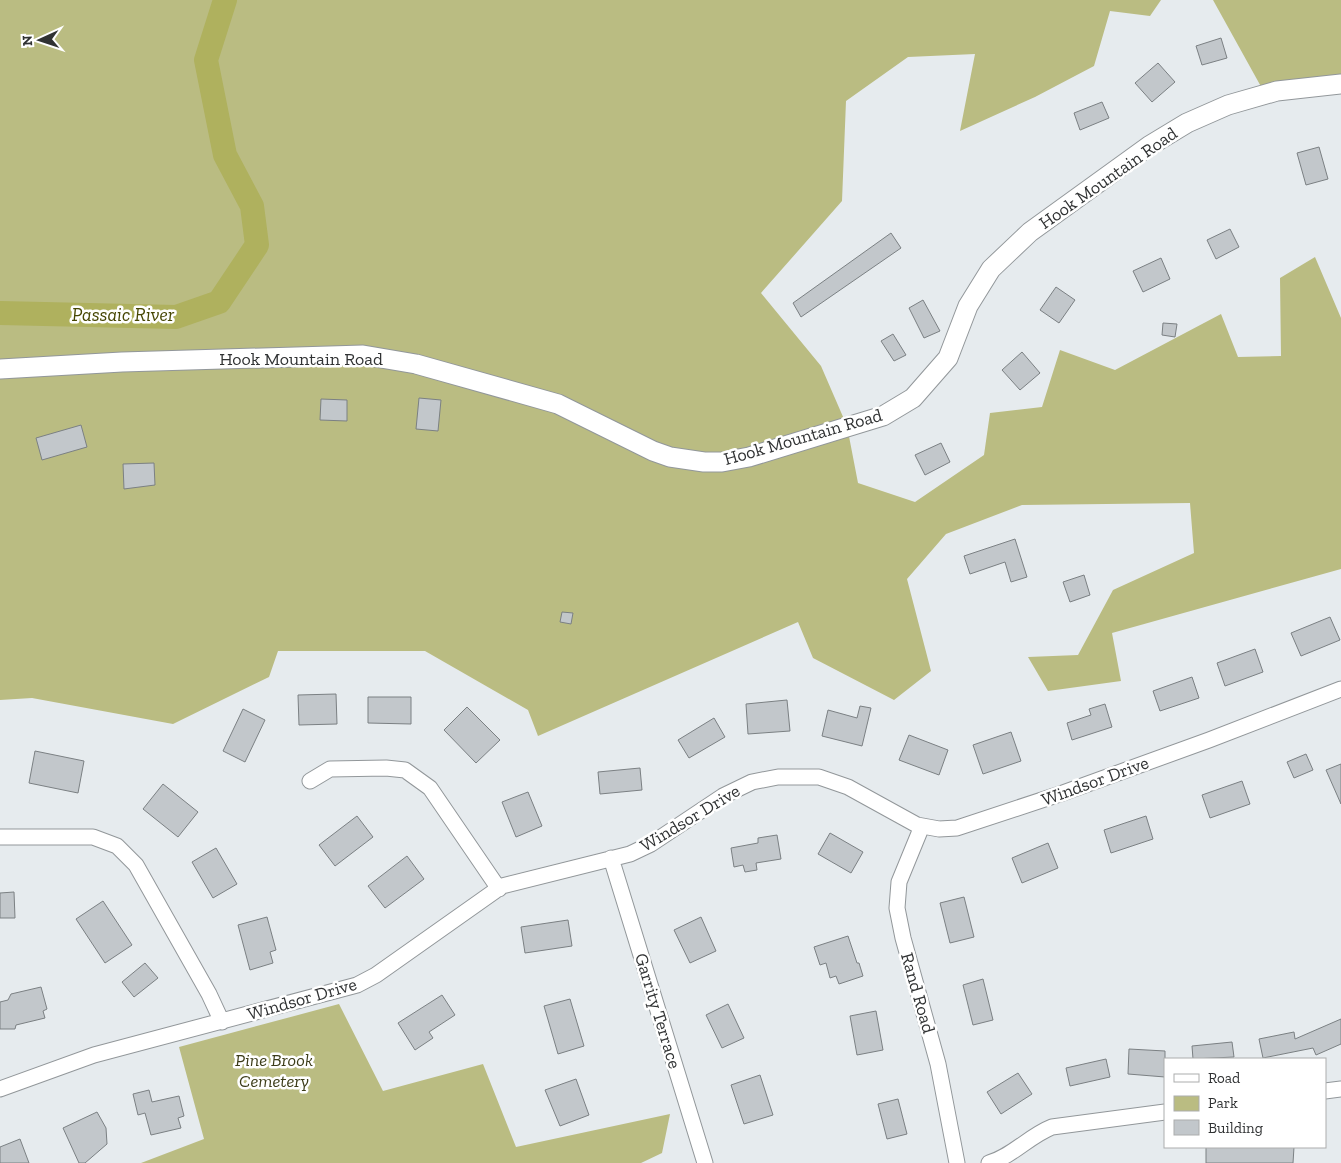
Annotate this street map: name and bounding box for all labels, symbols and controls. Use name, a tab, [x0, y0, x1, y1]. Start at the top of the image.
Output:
north arrow	[15, 15, 65, 65]
text: N	[19, 35, 36, 46]
street label: Hook Mountain Road	[1035, 122, 1181, 234]
water label: Passaic River	[72, 303, 175, 326]
street label: Hook Mountain Road	[219, 348, 383, 370]
street label: Hook Mountain Road	[721, 404, 885, 470]
street label: Windsor Drive	[1038, 751, 1152, 811]
street label: Windsor Drive	[636, 780, 744, 856]
street label: Rand Road	[896, 950, 940, 1036]
street label: Garrity Terrace	[630, 951, 686, 1071]
street label: Windsor Drive	[245, 973, 359, 1025]
park label: Pine Brook Cemetery	[235, 1049, 313, 1092]
legend	[1164, 1058, 1326, 1148]
text: Road	[1208, 1069, 1241, 1087]
text: Park	[1208, 1094, 1238, 1112]
text: Building	[1208, 1119, 1263, 1137]

